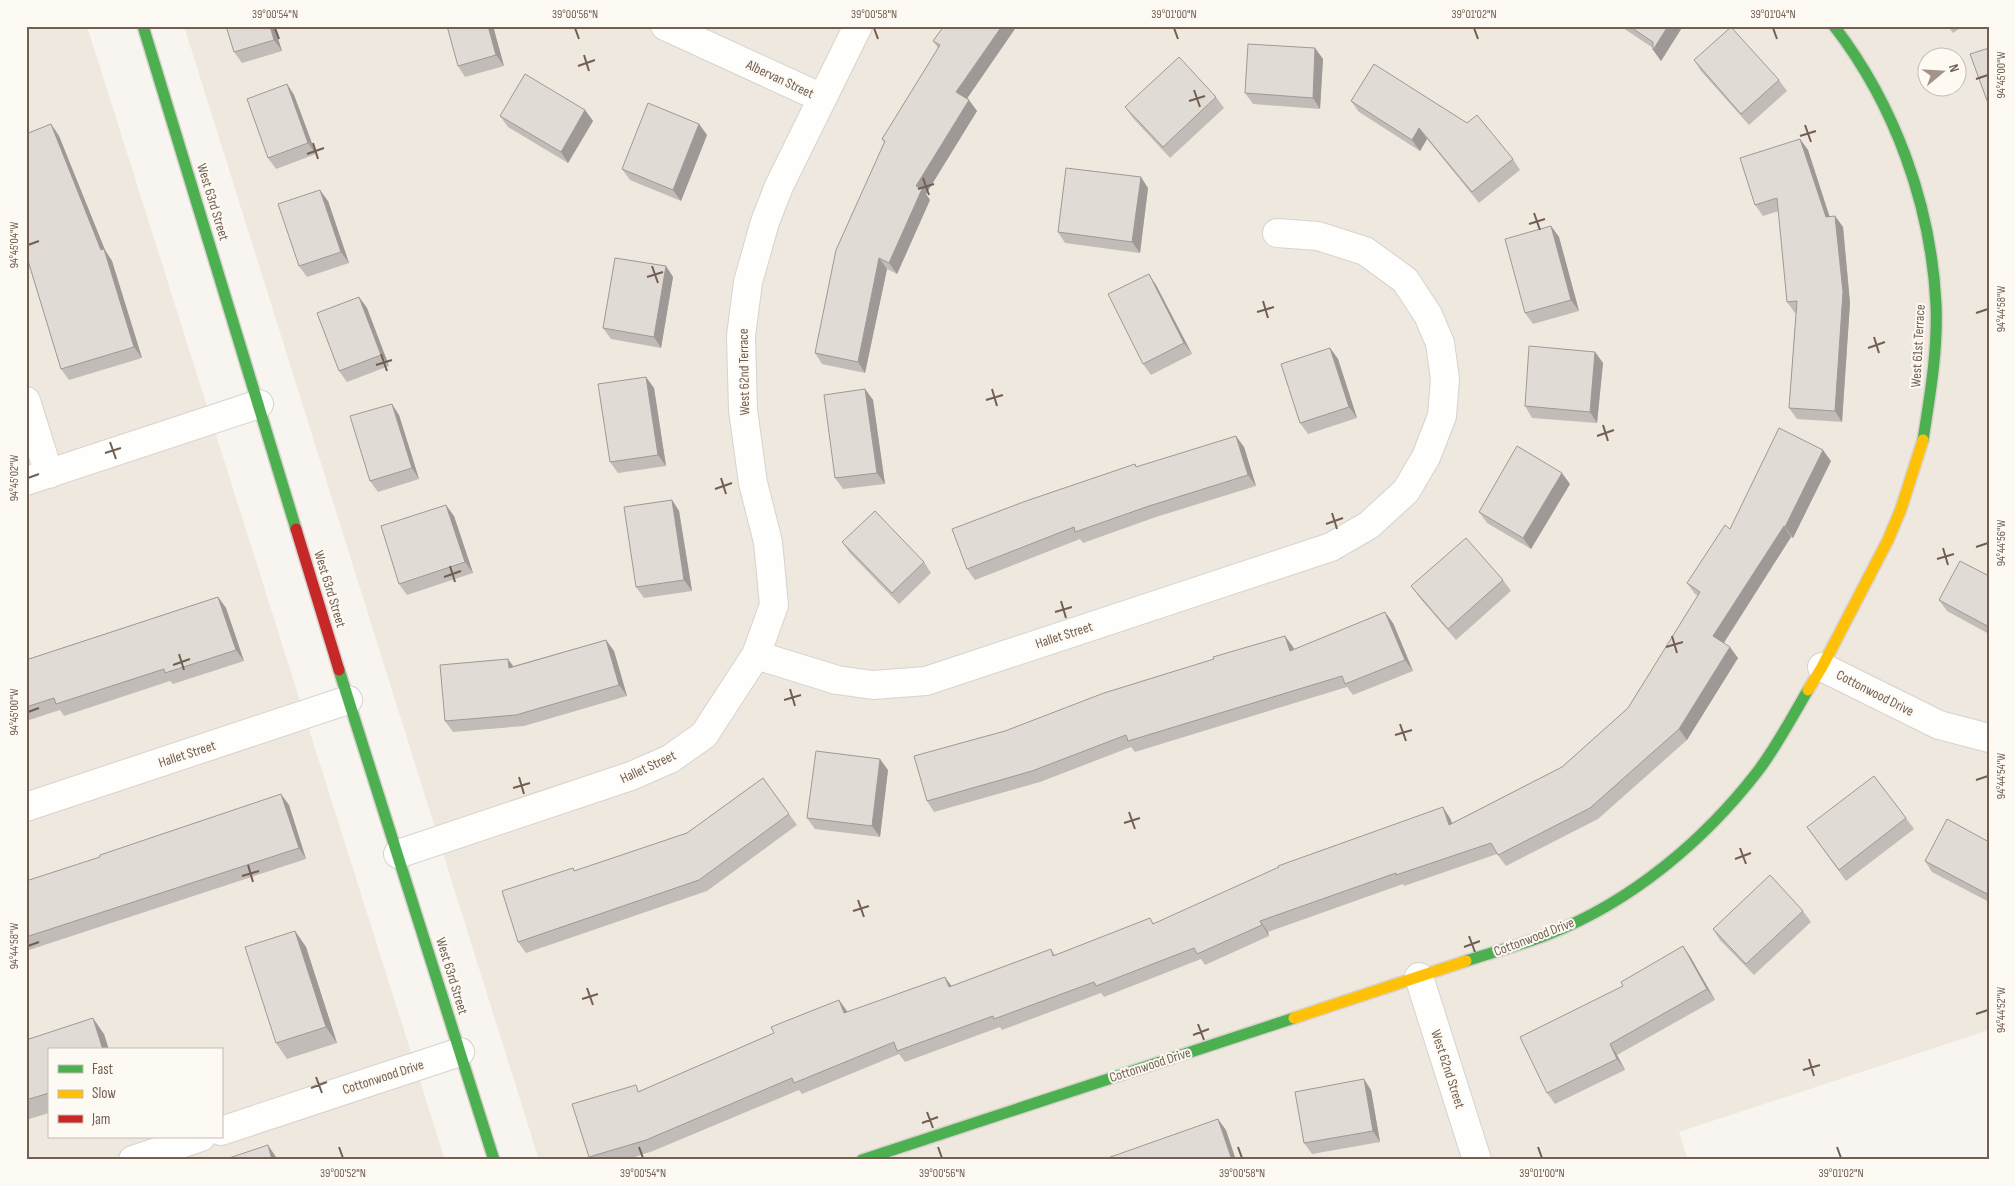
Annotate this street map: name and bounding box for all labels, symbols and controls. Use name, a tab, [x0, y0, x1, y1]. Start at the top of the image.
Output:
text: 39°00'54"N	[252, 7, 298, 22]
text: 39°00'56"N	[552, 7, 598, 22]
text: 39°00'58"N	[851, 7, 897, 22]
text: 39°01'00"N	[1151, 7, 1197, 22]
text: 39°01'02"N	[1451, 7, 1497, 22]
text: 39°01'04"N	[1750, 7, 1796, 22]
north arrow	[1918, 48, 1968, 98]
text: 94°45'00"W	[1994, 51, 2009, 98]
street label: Albervan Street	[743, 56, 817, 102]
text: N	[1945, 62, 1963, 74]
street label: West 63rd Street	[193, 162, 233, 242]
text: 94°45'04"W	[7, 222, 22, 268]
text: 94°44'58"W	[1994, 286, 2009, 332]
street label: West 61st Terrace	[1907, 304, 1929, 388]
street label: West 62nd Terrace	[735, 328, 753, 416]
text: 94°45'02"W	[7, 455, 22, 501]
text: 94°44'56"W	[1994, 520, 2009, 566]
street label: West 63rd Street	[310, 549, 350, 629]
street label: Hallet Street	[1033, 618, 1095, 652]
street label: Cottonwood Drive	[1833, 666, 1917, 720]
text: 94°45'00"W	[7, 688, 22, 735]
street label: Hallet Street	[156, 737, 218, 771]
street label: Hallet Street	[618, 747, 678, 787]
text: 94°44'54"W	[1994, 753, 2009, 799]
street label: Cottonwood Drive	[1491, 914, 1577, 960]
text: 94°44'58"W	[7, 923, 22, 969]
street label: West 63rd Street	[432, 936, 472, 1016]
text: 94°44'52"W	[1994, 987, 2009, 1033]
street label: West 62nd Street	[1427, 1028, 1469, 1110]
street label: Cottonwood Drive	[1107, 1044, 1193, 1086]
legend	[48, 1048, 222, 1138]
street label: Cottonwood Drive	[340, 1056, 426, 1098]
text: Fast	[92, 1060, 114, 1079]
text: Slow	[92, 1084, 116, 1103]
text: Jam	[91, 1110, 110, 1129]
text: 39°00'52"N	[320, 1166, 366, 1181]
text: 39°00'54"N	[620, 1166, 666, 1181]
text: 39°00'56"N	[919, 1166, 965, 1181]
text: 39°00'58"N	[1219, 1166, 1265, 1181]
text: 39°01'00"N	[1519, 1166, 1565, 1181]
text: 39°01'02"N	[1818, 1166, 1864, 1181]

